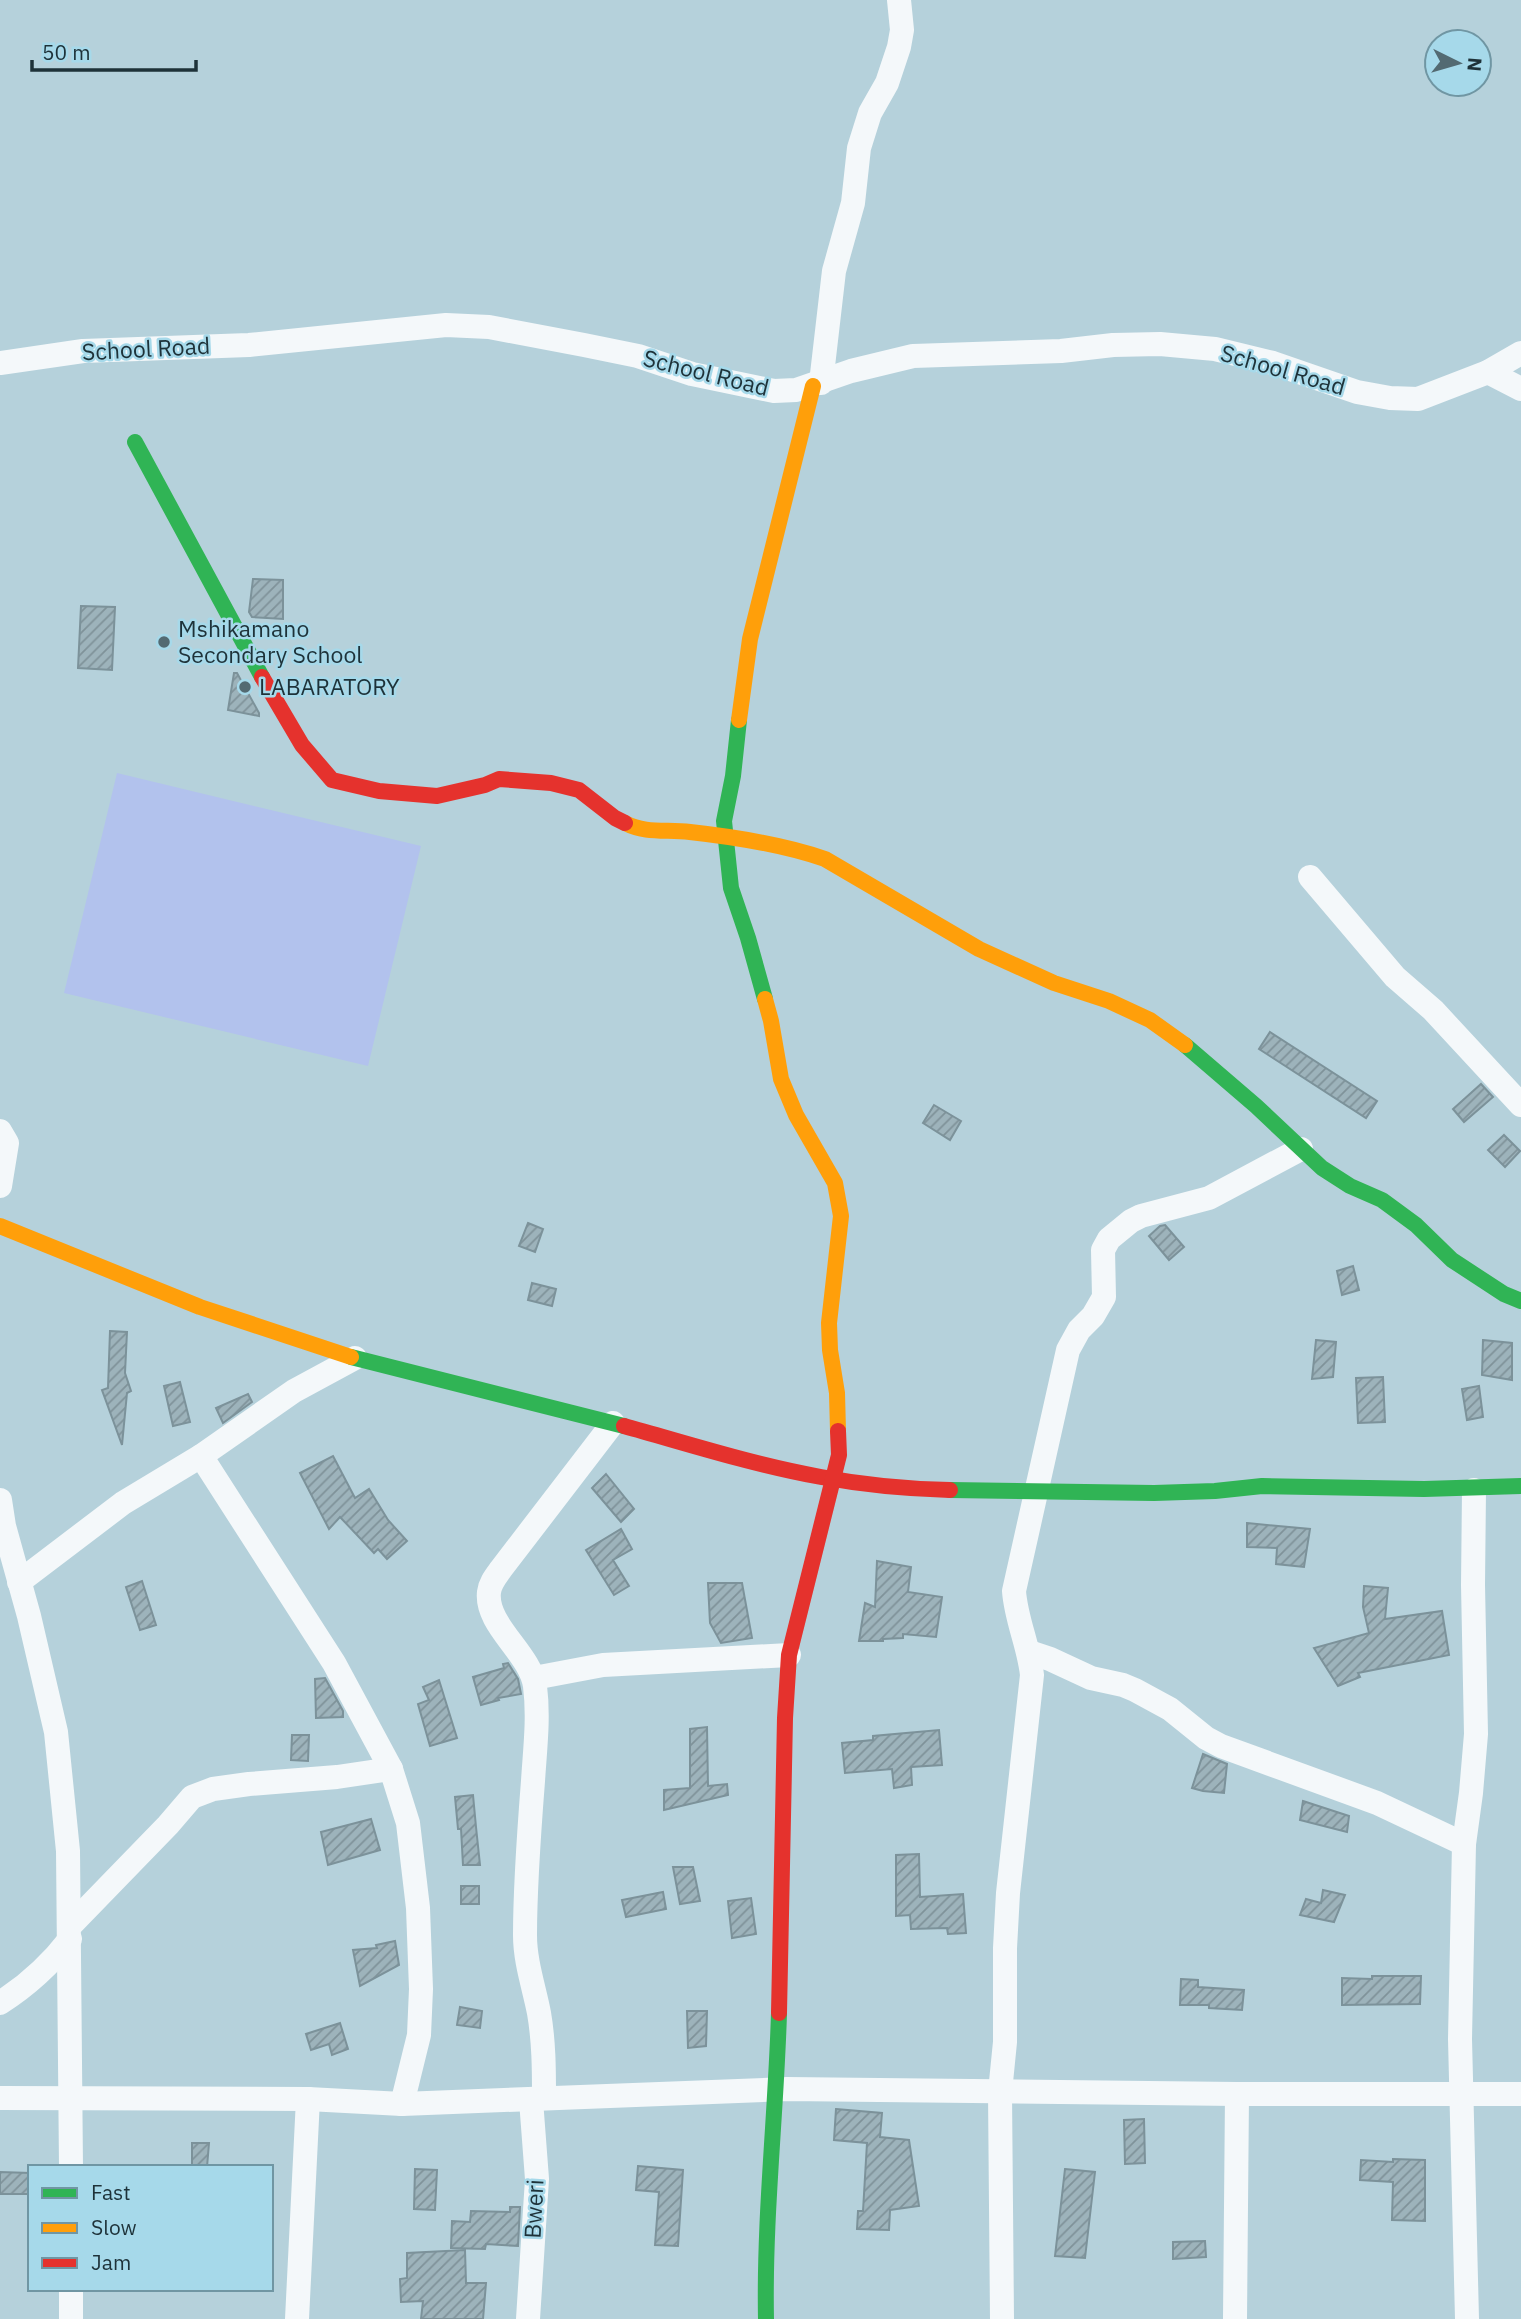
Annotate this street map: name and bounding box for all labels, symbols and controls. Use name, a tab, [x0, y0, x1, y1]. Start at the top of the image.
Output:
scale bar	[32, 28, 196, 72]
north arrow	[1423, 28, 1493, 98]
text: 50 m	[42, 38, 91, 66]
text: N	[1462, 57, 1487, 72]
street label: School Road	[81, 330, 211, 366]
street label: School Road	[1217, 337, 1349, 401]
street label: School Road	[640, 342, 772, 402]
place label: Mshikamano Secondary School	[178, 613, 363, 669]
marker: Mshikamano Secondary School	[156, 634, 172, 650]
place label: LABARATORY	[259, 671, 400, 701]
marker: LABARATORY	[237, 679, 253, 695]
legend	[28, 2165, 273, 2291]
text: Fast	[91, 2178, 131, 2206]
street label: Bweri	[516, 2179, 550, 2239]
text: Slow	[91, 2213, 137, 2241]
text: Jam	[91, 2248, 131, 2276]

